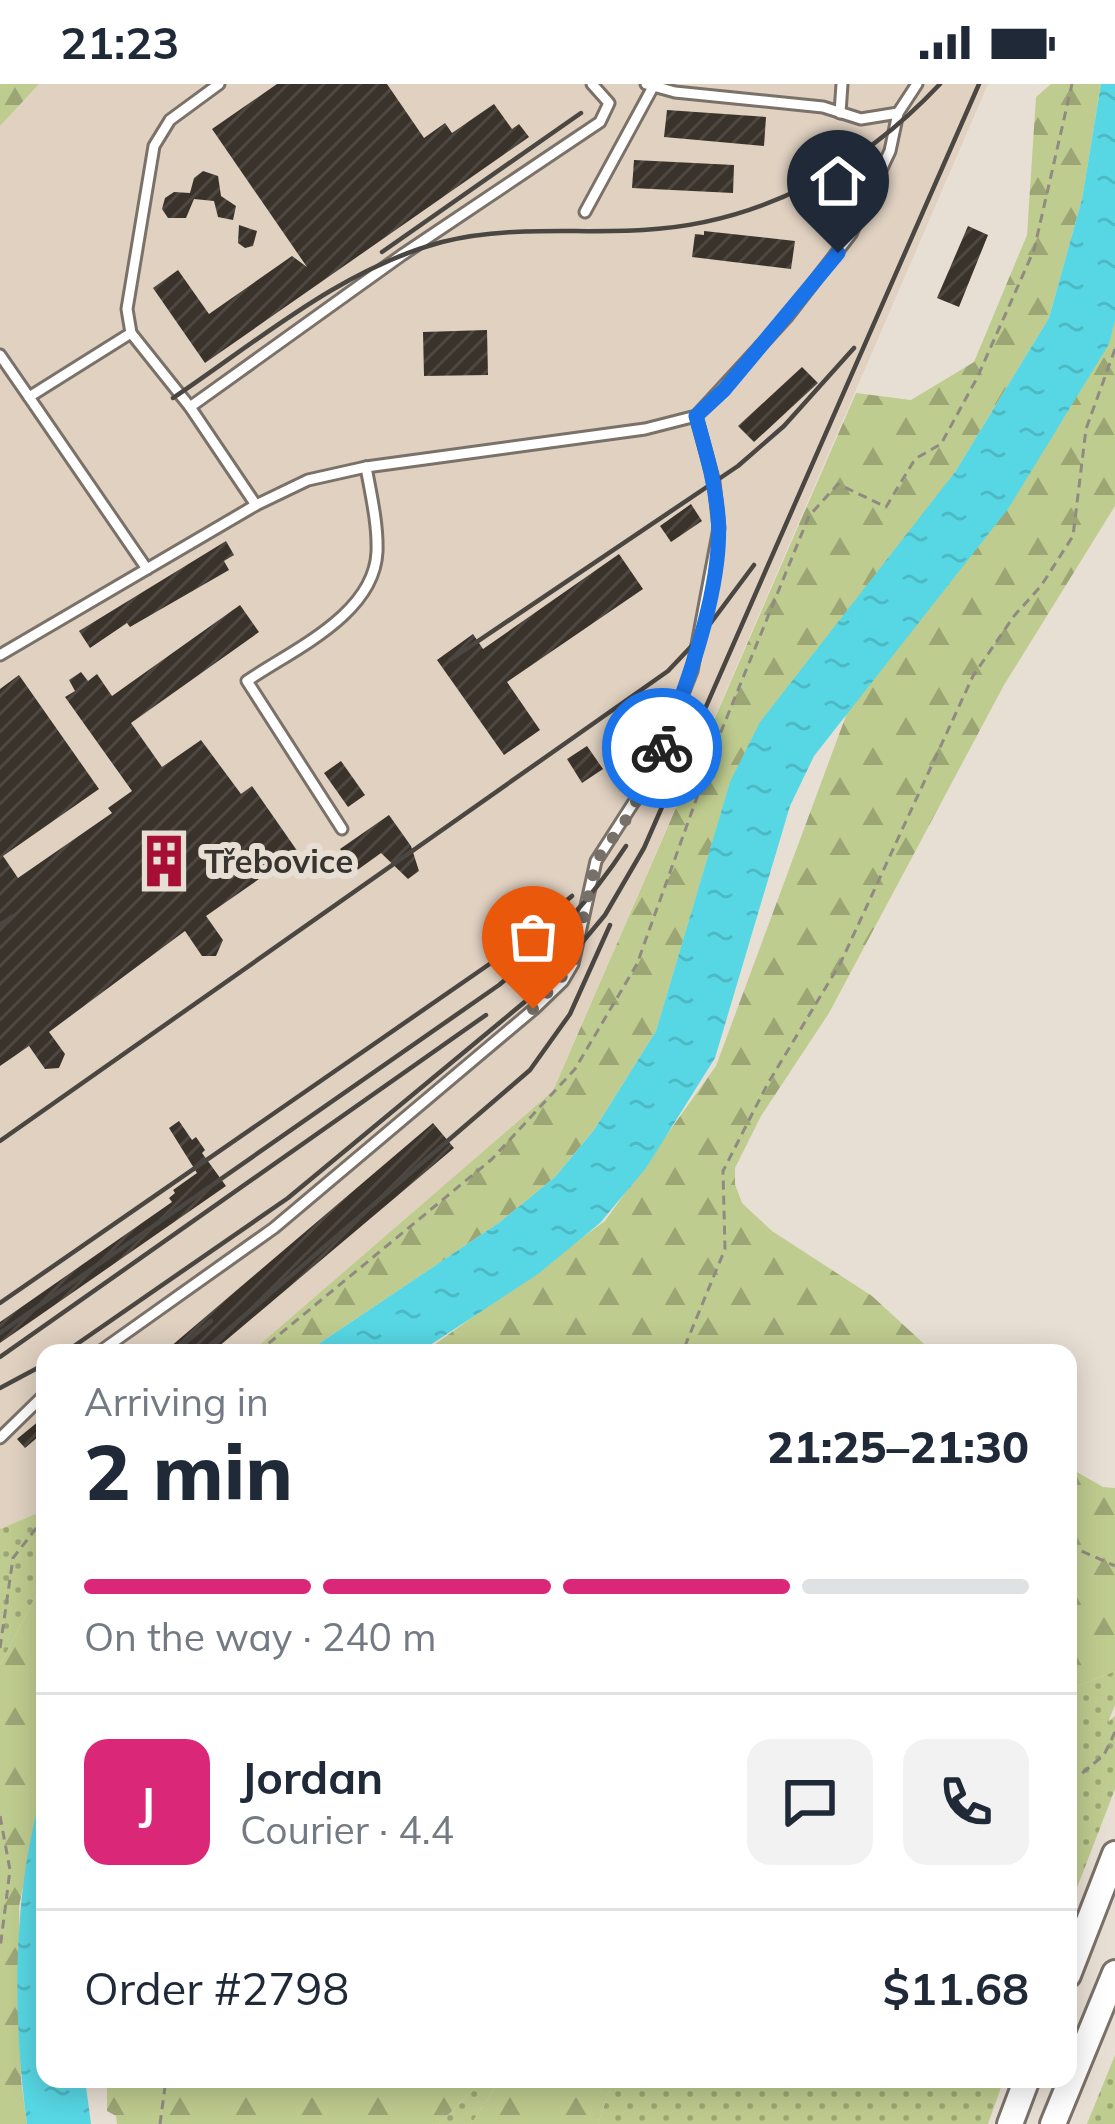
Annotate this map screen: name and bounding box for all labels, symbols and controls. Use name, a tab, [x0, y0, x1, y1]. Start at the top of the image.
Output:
text: 21:23	[60, 14, 179, 70]
pin	[787, 130, 889, 253]
icon: home	[805, 148, 871, 214]
courier	[602, 688, 722, 808]
icon: bike	[629, 715, 695, 781]
building icon: Třebovice	[135, 832, 193, 890]
place label: Třebovice	[204, 840, 353, 881]
pin	[482, 886, 584, 1009]
icon: bag	[500, 904, 566, 970]
text: Arriving in	[84, 1377, 269, 1426]
text: 21:25–21:30	[767, 1418, 1029, 1474]
text: 2 min	[84, 1422, 293, 1520]
text: On the way · 240 m	[84, 1612, 436, 1661]
button: chat	[747, 1739, 873, 1865]
button: phone	[903, 1739, 1029, 1865]
text: Jordan	[240, 1749, 383, 1805]
text: J	[139, 1774, 155, 1830]
text: Courier · 4.4	[240, 1805, 454, 1854]
text: Order #2798	[84, 1960, 349, 2016]
text: $11.68	[883, 1960, 1029, 2016]

